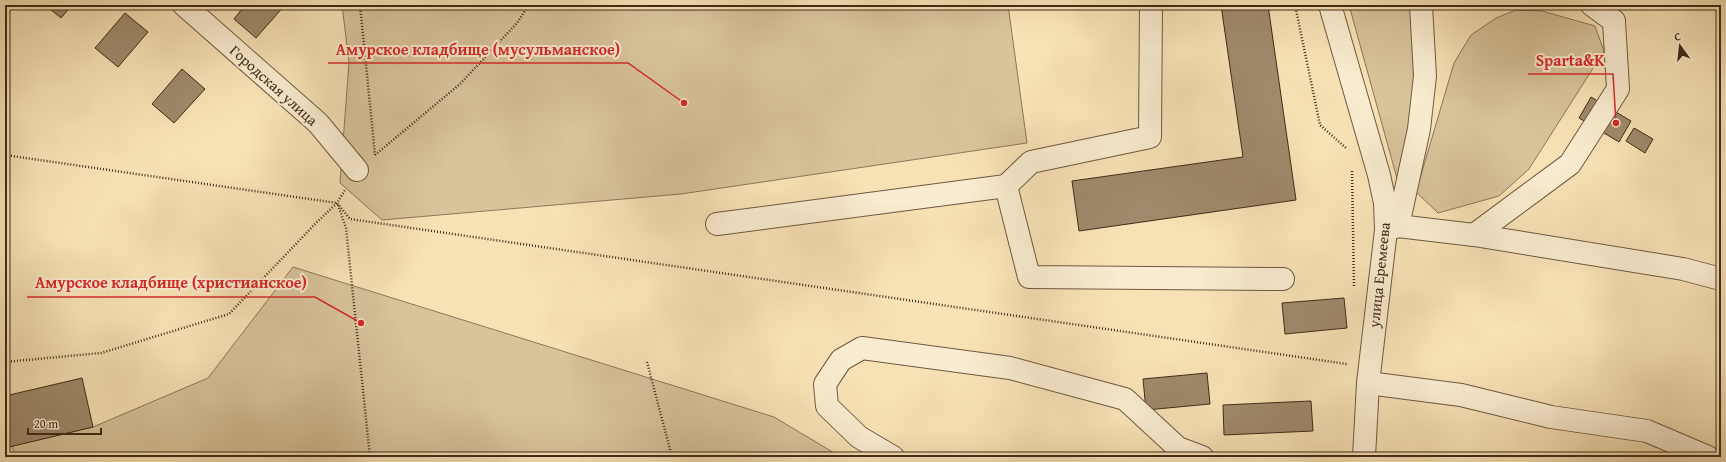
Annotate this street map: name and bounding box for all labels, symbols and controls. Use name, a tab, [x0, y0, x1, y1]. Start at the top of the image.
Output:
north arrow	[1660, 26, 1700, 66]
text: С	[1672, 28, 1682, 45]
callout: Амурское кладбище (мусульманское)	[328, 35, 628, 63]
text: Амурское кладбище (мусульманское)	[336, 37, 620, 61]
street label: Городская улица	[225, 40, 323, 131]
callout: Sparta&K	[1528, 46, 1613, 74]
text: Sparta&K	[1536, 48, 1605, 72]
street label: улица Еремеева	[1363, 220, 1395, 330]
callout: Амурское кладбище (христианское)	[27, 269, 315, 297]
text: Амурское кладбище (христианское)	[35, 270, 307, 294]
scale bar	[28, 410, 101, 436]
text: 20 m	[34, 415, 58, 432]

